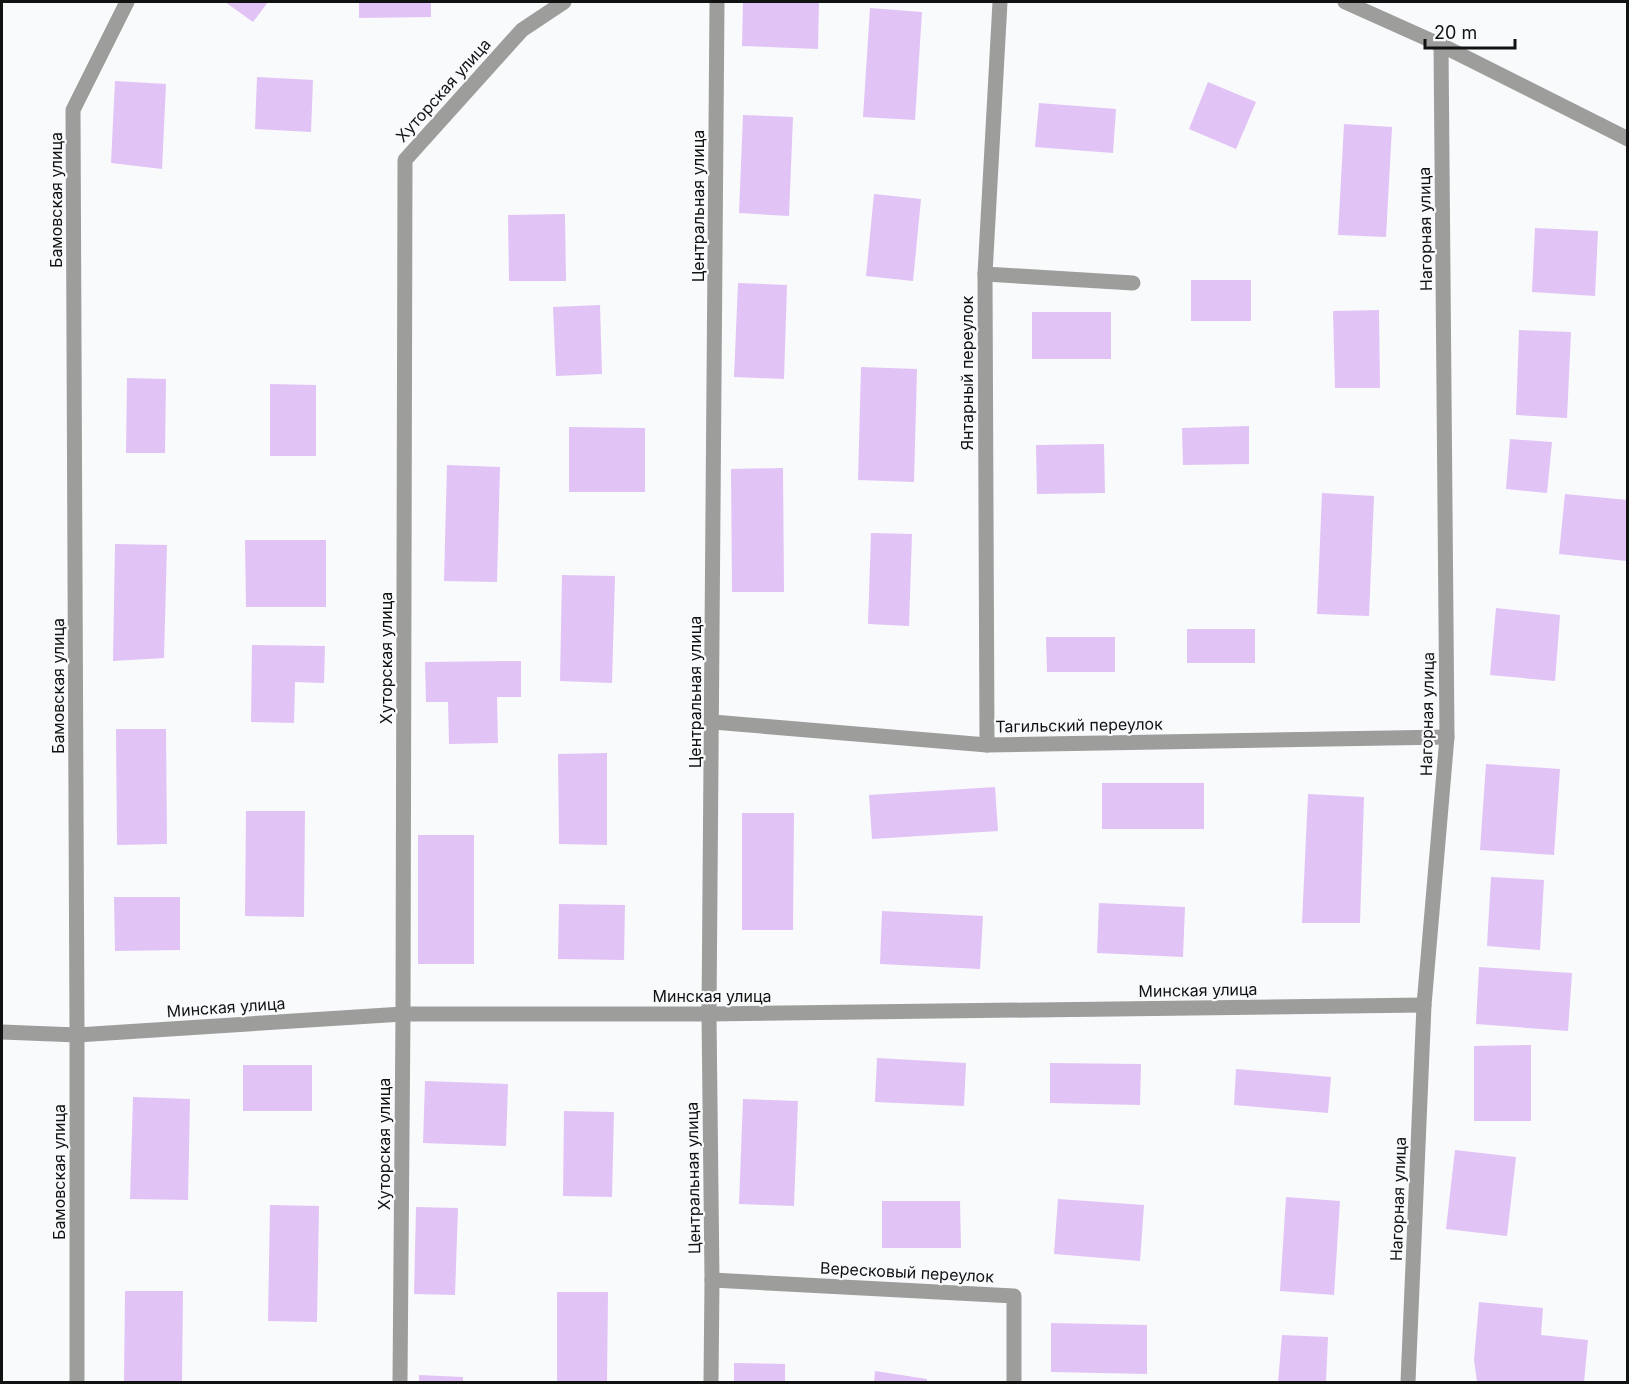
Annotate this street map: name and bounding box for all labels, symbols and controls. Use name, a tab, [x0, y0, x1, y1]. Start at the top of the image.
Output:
scale bar	[1425, 12, 1515, 50]
text: 20 m	[1434, 22, 1477, 43]
street label: Хуторская улица	[391, 34, 495, 146]
street label: Центральная улица	[688, 130, 708, 282]
street label: Бамовская улица	[46, 132, 66, 268]
street label: Нагорная улица	[1414, 167, 1436, 291]
street label: Янтарный переулок	[957, 295, 977, 450]
street label: Хуторская улица	[376, 592, 396, 724]
street label: Центральная улица	[685, 616, 705, 768]
street label: Бамовская улица	[48, 618, 68, 754]
street label: Нагорная улица	[1416, 652, 1438, 776]
street label: Тагильский переулок	[995, 714, 1163, 736]
street label: Минская улица	[1138, 979, 1258, 1001]
street label: Минская улица	[652, 986, 772, 1006]
street label: Минская улица	[166, 993, 286, 1021]
street label: Хуторская улица	[374, 1078, 394, 1210]
street label: Центральная улица	[682, 1102, 704, 1254]
street label: Бамовская улица	[49, 1104, 69, 1240]
street label: Нагорная улица	[1386, 1137, 1410, 1261]
street label: Вересковый переулок	[820, 1257, 995, 1287]

